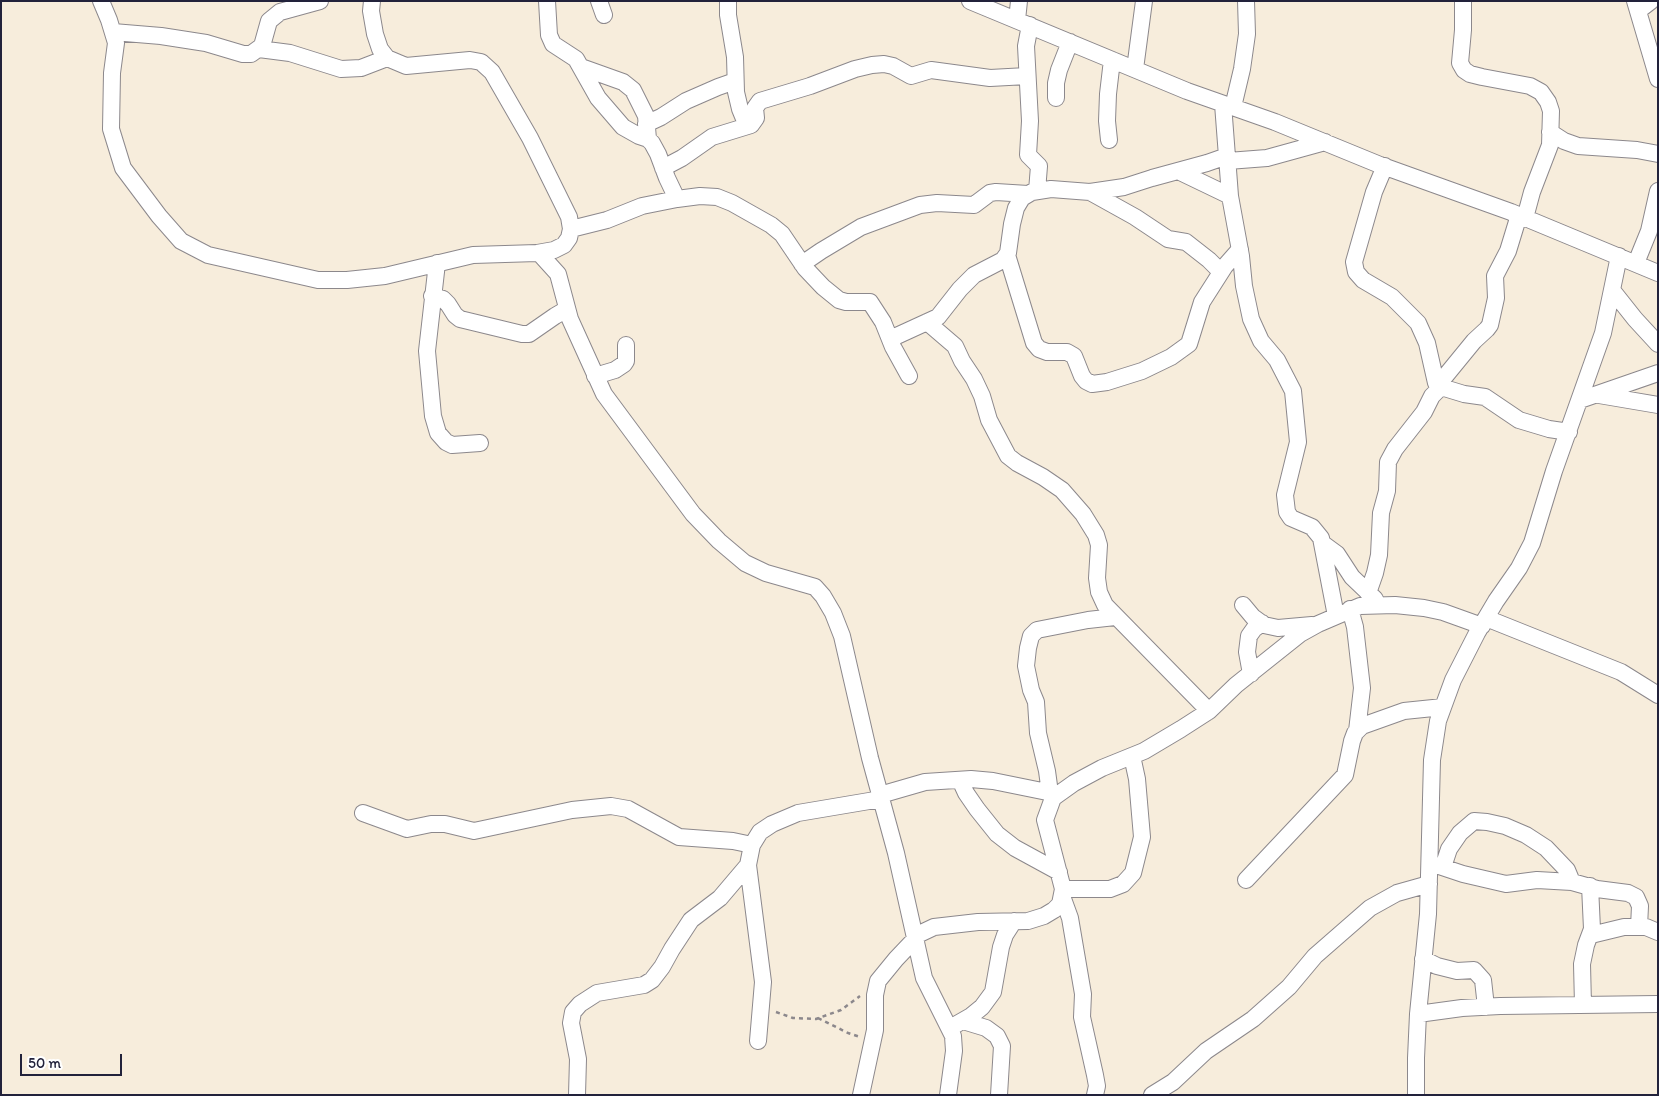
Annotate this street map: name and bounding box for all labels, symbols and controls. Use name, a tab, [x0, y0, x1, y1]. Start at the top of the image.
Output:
scale bar	[22, 1044, 125, 1076]
text: 50 m	[28, 1054, 61, 1072]

